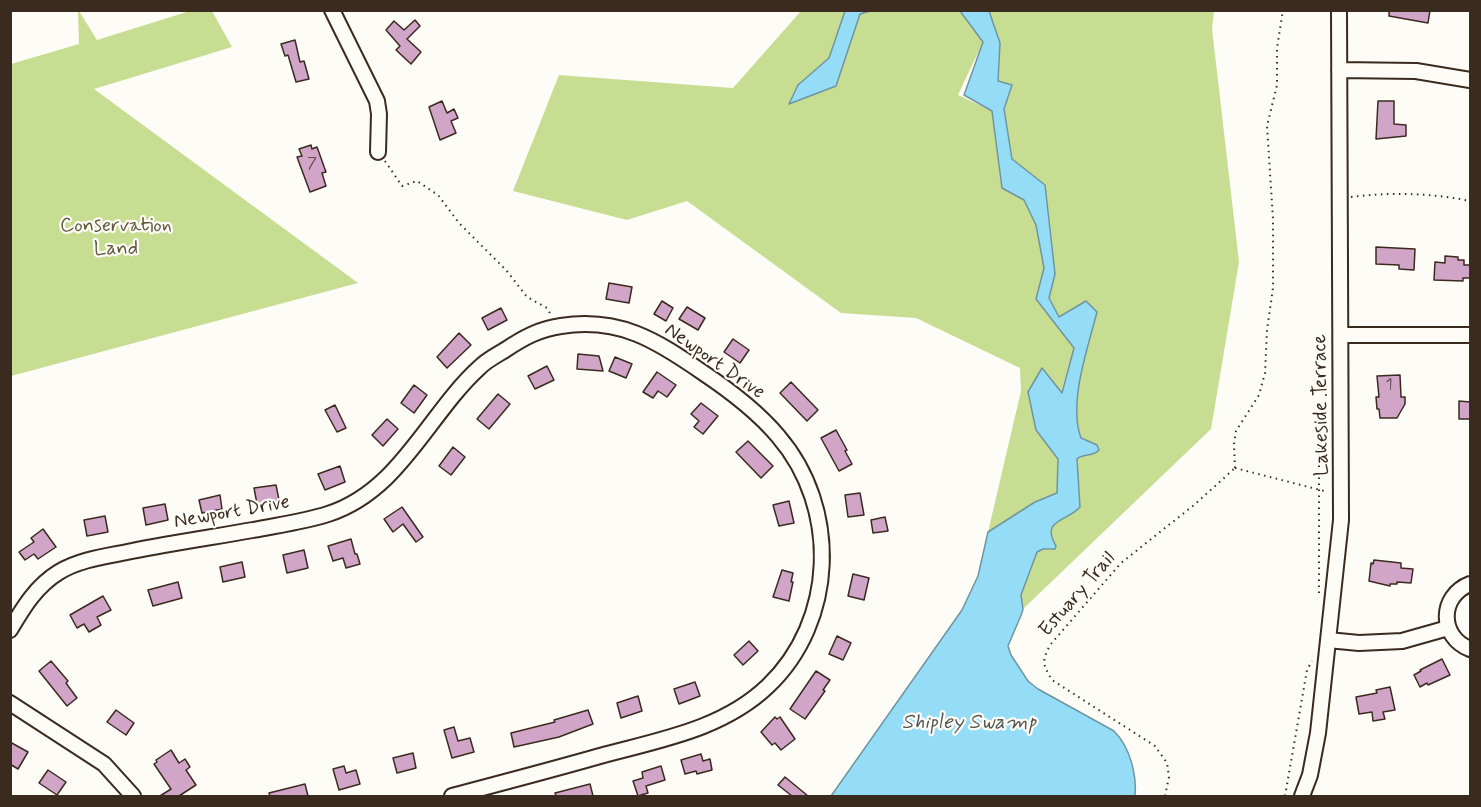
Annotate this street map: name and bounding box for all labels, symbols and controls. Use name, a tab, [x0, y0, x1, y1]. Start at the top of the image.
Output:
house number: 7	[307, 155, 317, 175]
park label: Conservation Land	[60, 215, 172, 262]
street label: Newport Drive	[659, 319, 769, 405]
street label: Lakeside Terrace	[1309, 334, 1335, 476]
house number: 1	[1385, 376, 1393, 396]
street label: Newport Drive	[172, 491, 292, 535]
street label: Estuary Trail	[1035, 548, 1121, 642]
water label: Shipley Swamp	[902, 711, 1036, 737]

